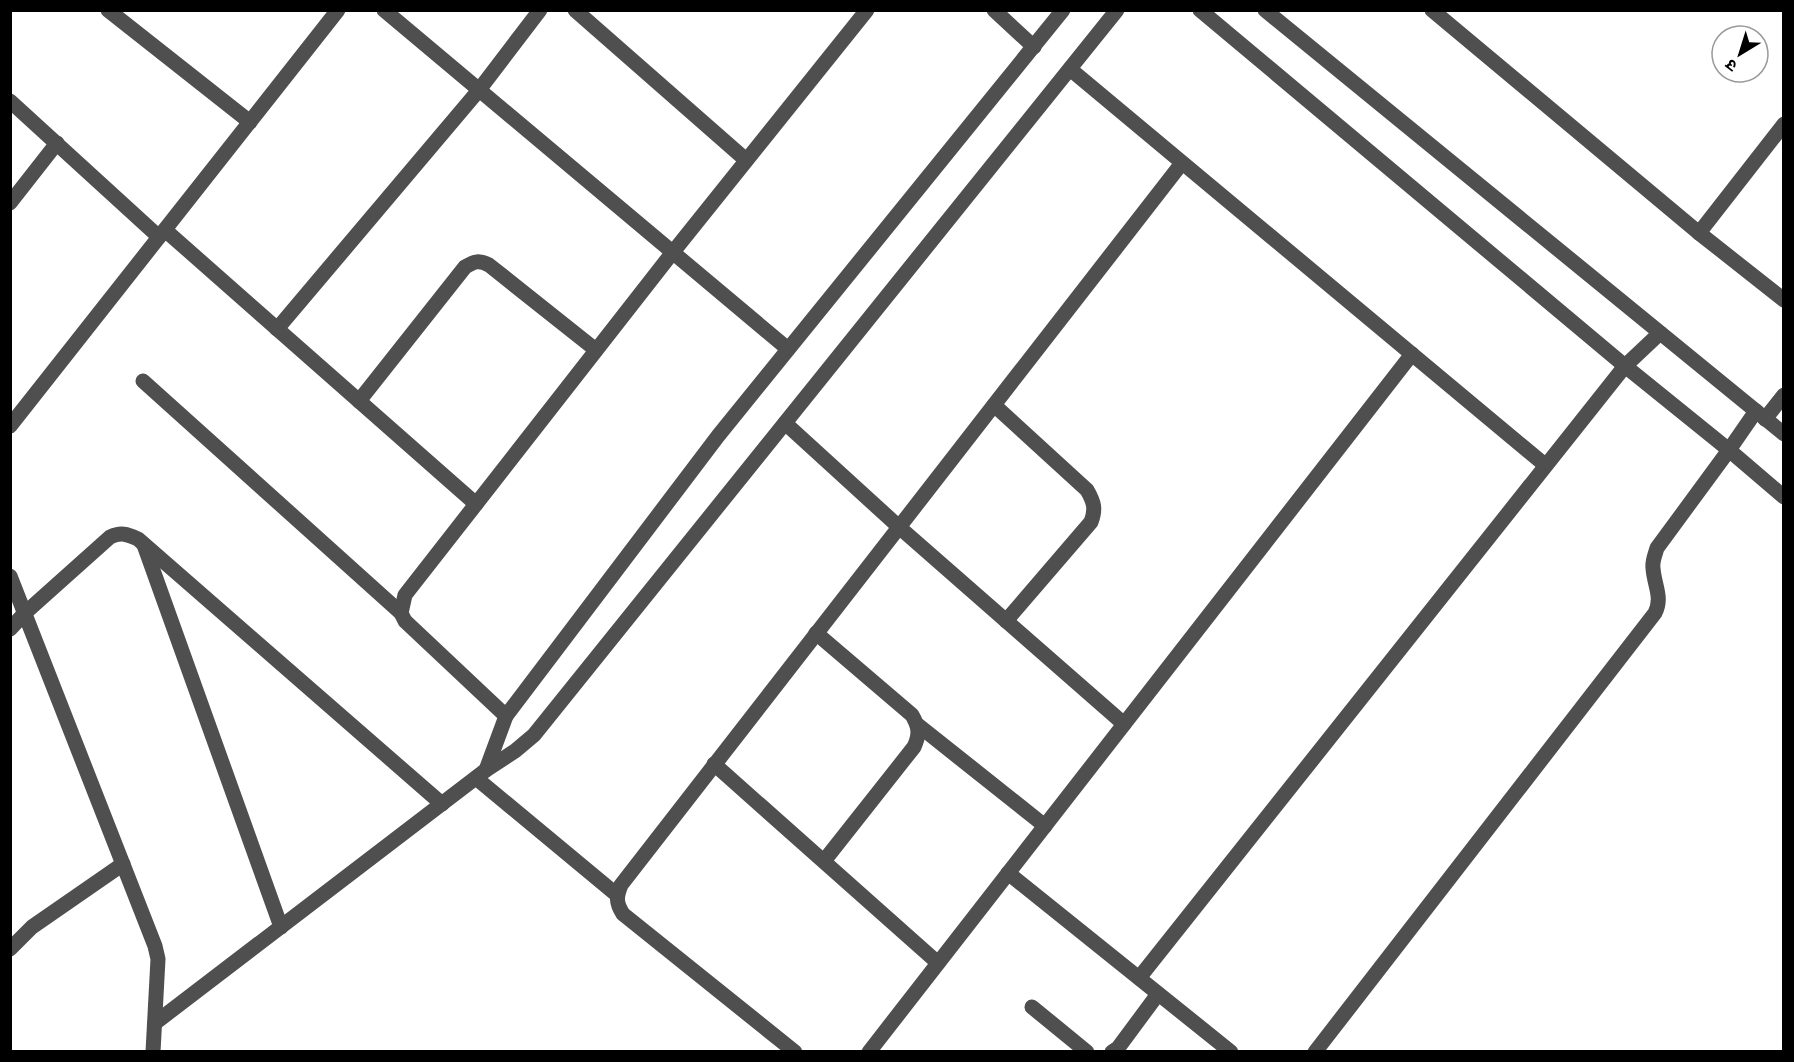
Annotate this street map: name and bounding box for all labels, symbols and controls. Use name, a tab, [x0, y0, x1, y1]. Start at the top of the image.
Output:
north arrow	[1710, 24, 1770, 84]
text: उ	[1722, 55, 1740, 75]

